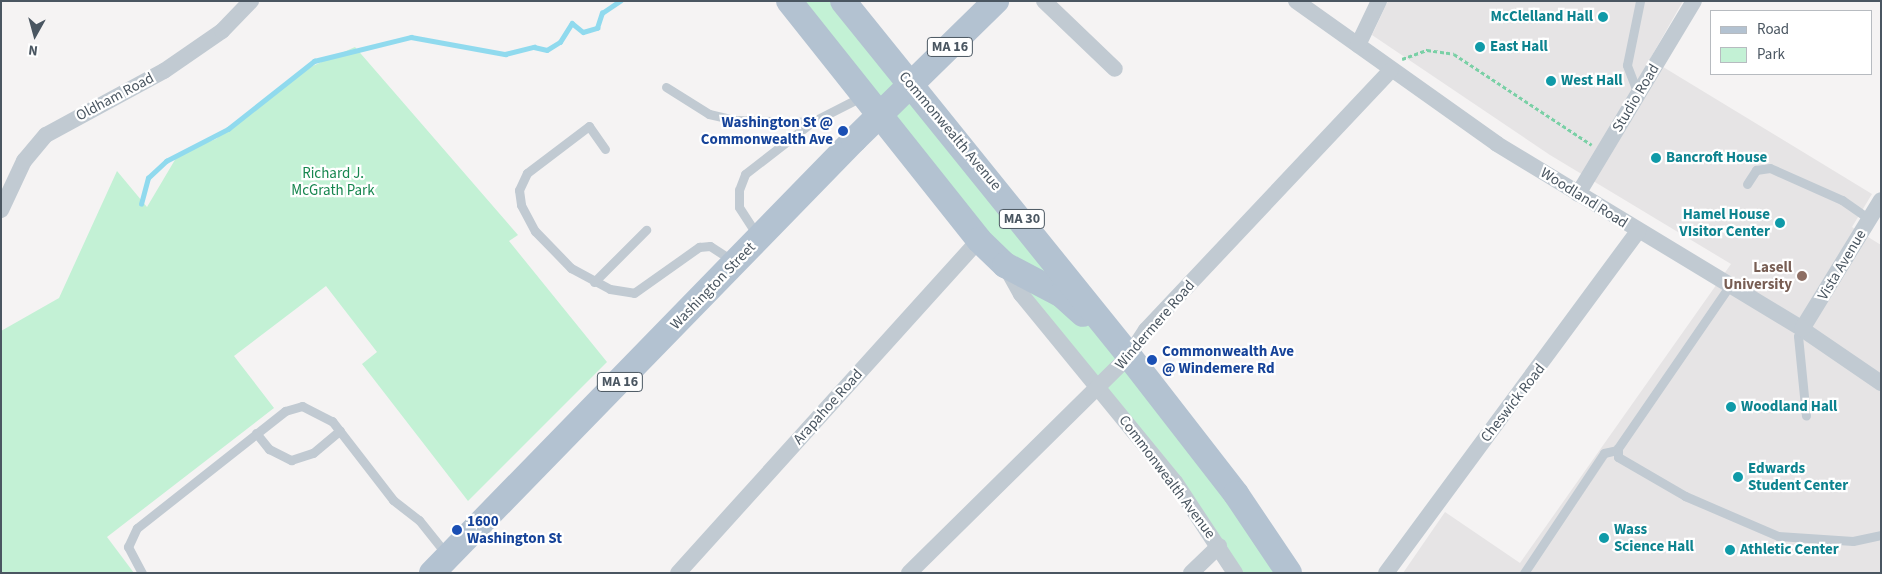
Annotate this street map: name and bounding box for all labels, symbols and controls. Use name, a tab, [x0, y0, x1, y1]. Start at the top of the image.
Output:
place label: McClelland Hall	[1491, 8, 1593, 26]
north arrow	[10, 10, 60, 60]
legend	[1710, 10, 1872, 75]
marker: McClelland Hall	[1597, 11, 1609, 23]
text: Road	[1757, 19, 1789, 40]
road number: MA 16	[926, 36, 974, 58]
place label: East Hall	[1490, 38, 1548, 56]
text: N	[27, 39, 39, 60]
marker: East Hall	[1474, 41, 1486, 53]
text: Park	[1757, 44, 1785, 65]
street label: Studio Road	[1609, 61, 1663, 135]
street label: Commonwealth Avenue	[895, 68, 1005, 194]
street label: Oldham Road	[73, 69, 157, 125]
place label: West Hall	[1561, 72, 1623, 90]
marker: West Hall	[1545, 75, 1557, 87]
place label: Washington St @ Commonwealth Ave	[701, 113, 833, 148]
marker: Washington St @ Commonwealth Ave	[837, 125, 849, 137]
place label: Bancroft House	[1666, 149, 1767, 167]
marker: Bancroft House	[1650, 152, 1662, 164]
park label: Richard J. McGrath Park	[291, 164, 375, 199]
street label: Woodland Road	[1537, 164, 1631, 232]
place label: Hamel House VIsitor Center	[1679, 205, 1770, 240]
road number: MA 30	[998, 208, 1046, 230]
marker: Hamel House VIsitor Center	[1774, 217, 1786, 229]
street label: Vista Avenue	[1814, 227, 1870, 303]
street label: Washington Street	[667, 238, 759, 334]
place label: Lasell University	[1724, 258, 1792, 293]
marker: Lasell University	[1796, 270, 1808, 282]
street label: Windermere Road	[1111, 277, 1199, 373]
place label: Commonwealth Ave @ Windemere Rd	[1162, 342, 1294, 377]
marker: Commonwealth Ave @ Windemere Rd	[1146, 354, 1158, 366]
street label: Cheswick Road	[1477, 360, 1549, 446]
street label: Arapahoe Road	[789, 366, 867, 448]
road number: MA 16	[596, 371, 644, 394]
place label: Woodland Hall	[1741, 398, 1837, 416]
marker: Woodland Hall	[1725, 401, 1737, 413]
street label: Commonwealth Avenue	[1115, 412, 1219, 542]
place label: Edwards Student Center	[1748, 459, 1848, 494]
marker: Edwards Student Center	[1732, 471, 1744, 483]
place label: 1600 Washington St	[467, 512, 562, 547]
place label: Wass Science Hall	[1614, 520, 1694, 555]
marker: 1600 Washington St	[451, 524, 463, 536]
marker: Wass Science Hall	[1598, 532, 1610, 544]
place label: Athletic Center	[1740, 541, 1839, 559]
marker: Athletic Center	[1724, 544, 1736, 556]

